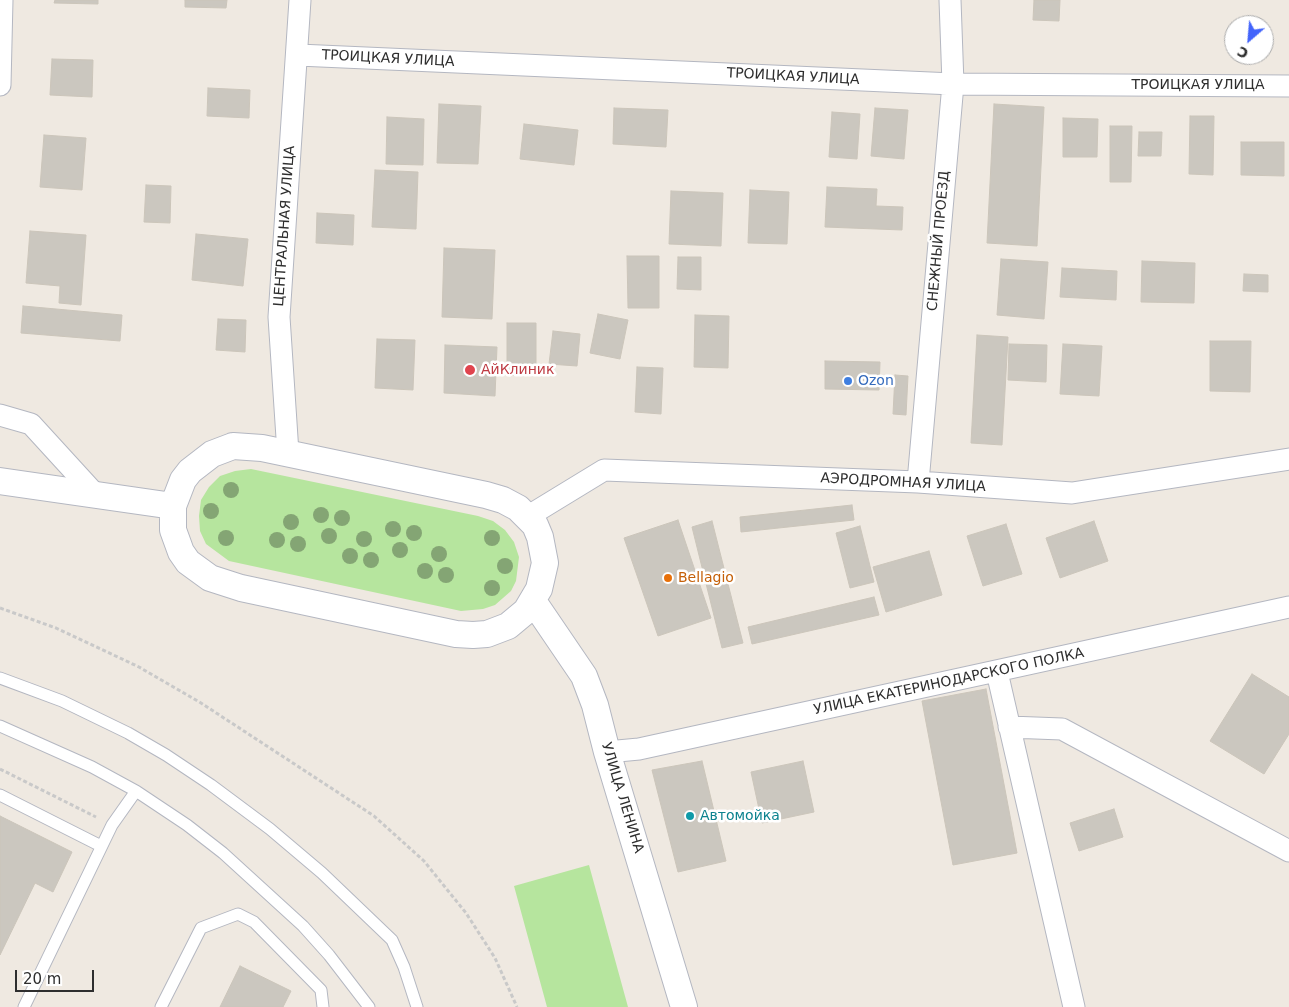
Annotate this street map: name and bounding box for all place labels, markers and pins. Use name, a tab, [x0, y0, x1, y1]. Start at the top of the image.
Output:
place label: АйКлиник	[481, 362, 554, 378]
marker: АйКлиник	[463, 363, 477, 377]
place label: Ozon	[858, 373, 894, 389]
marker: Ozon	[842, 375, 854, 387]
place label: Bellagio	[678, 570, 734, 586]
marker: Bellagio	[662, 572, 674, 584]
place label: Автомойка	[700, 808, 780, 824]
marker: Автомойка	[684, 810, 696, 822]

